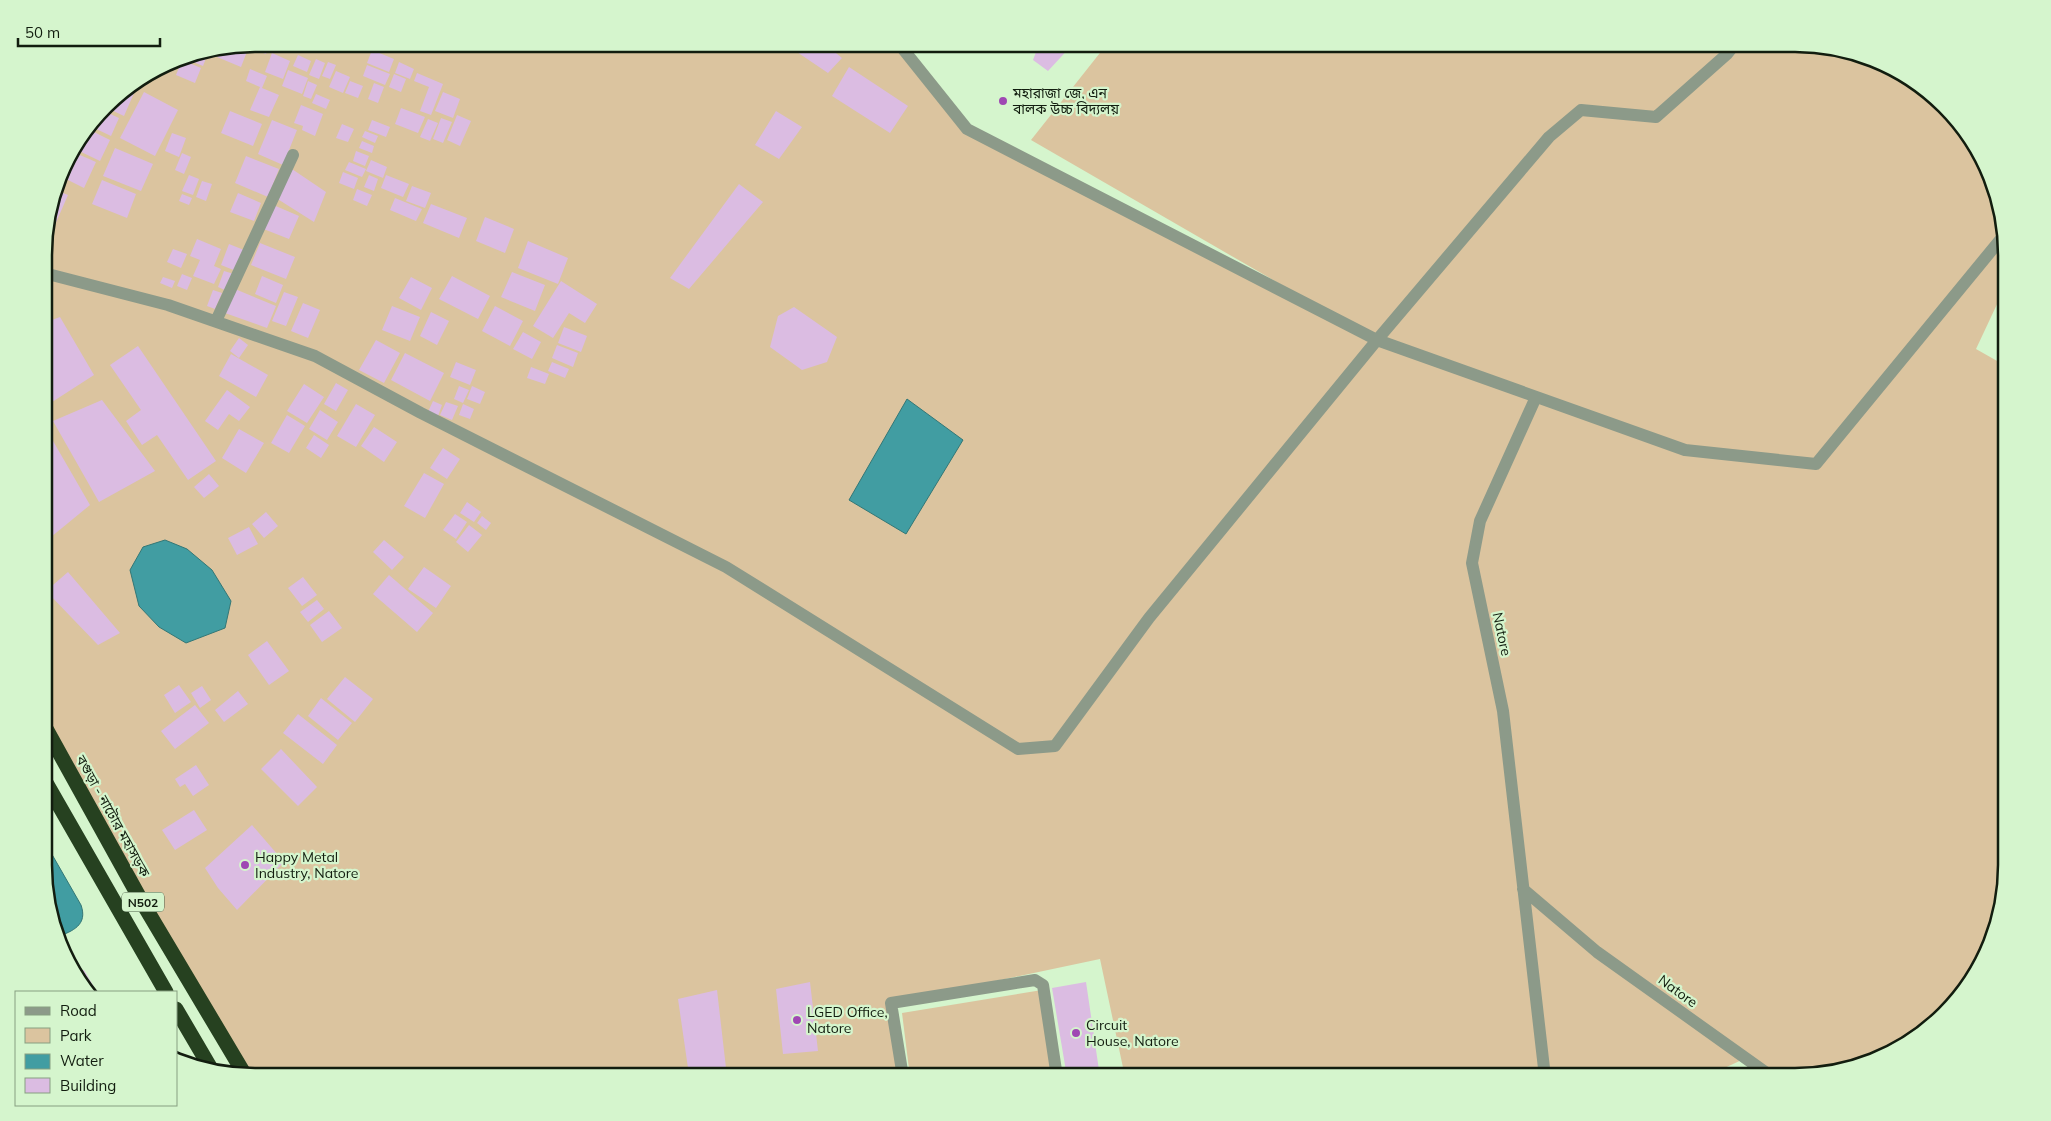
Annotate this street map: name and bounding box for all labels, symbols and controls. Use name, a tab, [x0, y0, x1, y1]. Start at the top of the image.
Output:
scale bar	[18, 15, 160, 47]
text: 50 m	[25, 23, 60, 42]
place label: মহারাজা জে, এন বালক উচ্চ বিদ্যলয়	[1012, 84, 1119, 118]
marker: মহারাজা জে, এন বালক উচ্চ বিদ্যলয়	[997, 95, 1009, 107]
street label: Natore	[1489, 610, 1515, 658]
street label: বগুড়া - নাটোর মহাসড়ক	[72, 751, 154, 881]
place label: Happy Metal Industry, Natore	[255, 848, 358, 882]
marker: Happy Metal Industry, Natore	[239, 859, 251, 871]
road number: N502	[122, 892, 164, 912]
street label: Natore	[1655, 971, 1701, 1011]
legend	[15, 991, 178, 1106]
text: Road	[60, 1001, 97, 1020]
place label: LGED Office, Natore	[807, 1003, 888, 1037]
marker: LGED Office, Natore	[791, 1014, 803, 1026]
place label: Circuit House, Natore	[1086, 1016, 1179, 1050]
text: Park	[60, 1026, 92, 1045]
marker: Circuit House, Natore	[1070, 1027, 1082, 1039]
text: Water	[60, 1051, 104, 1070]
text: Building	[60, 1076, 116, 1095]

